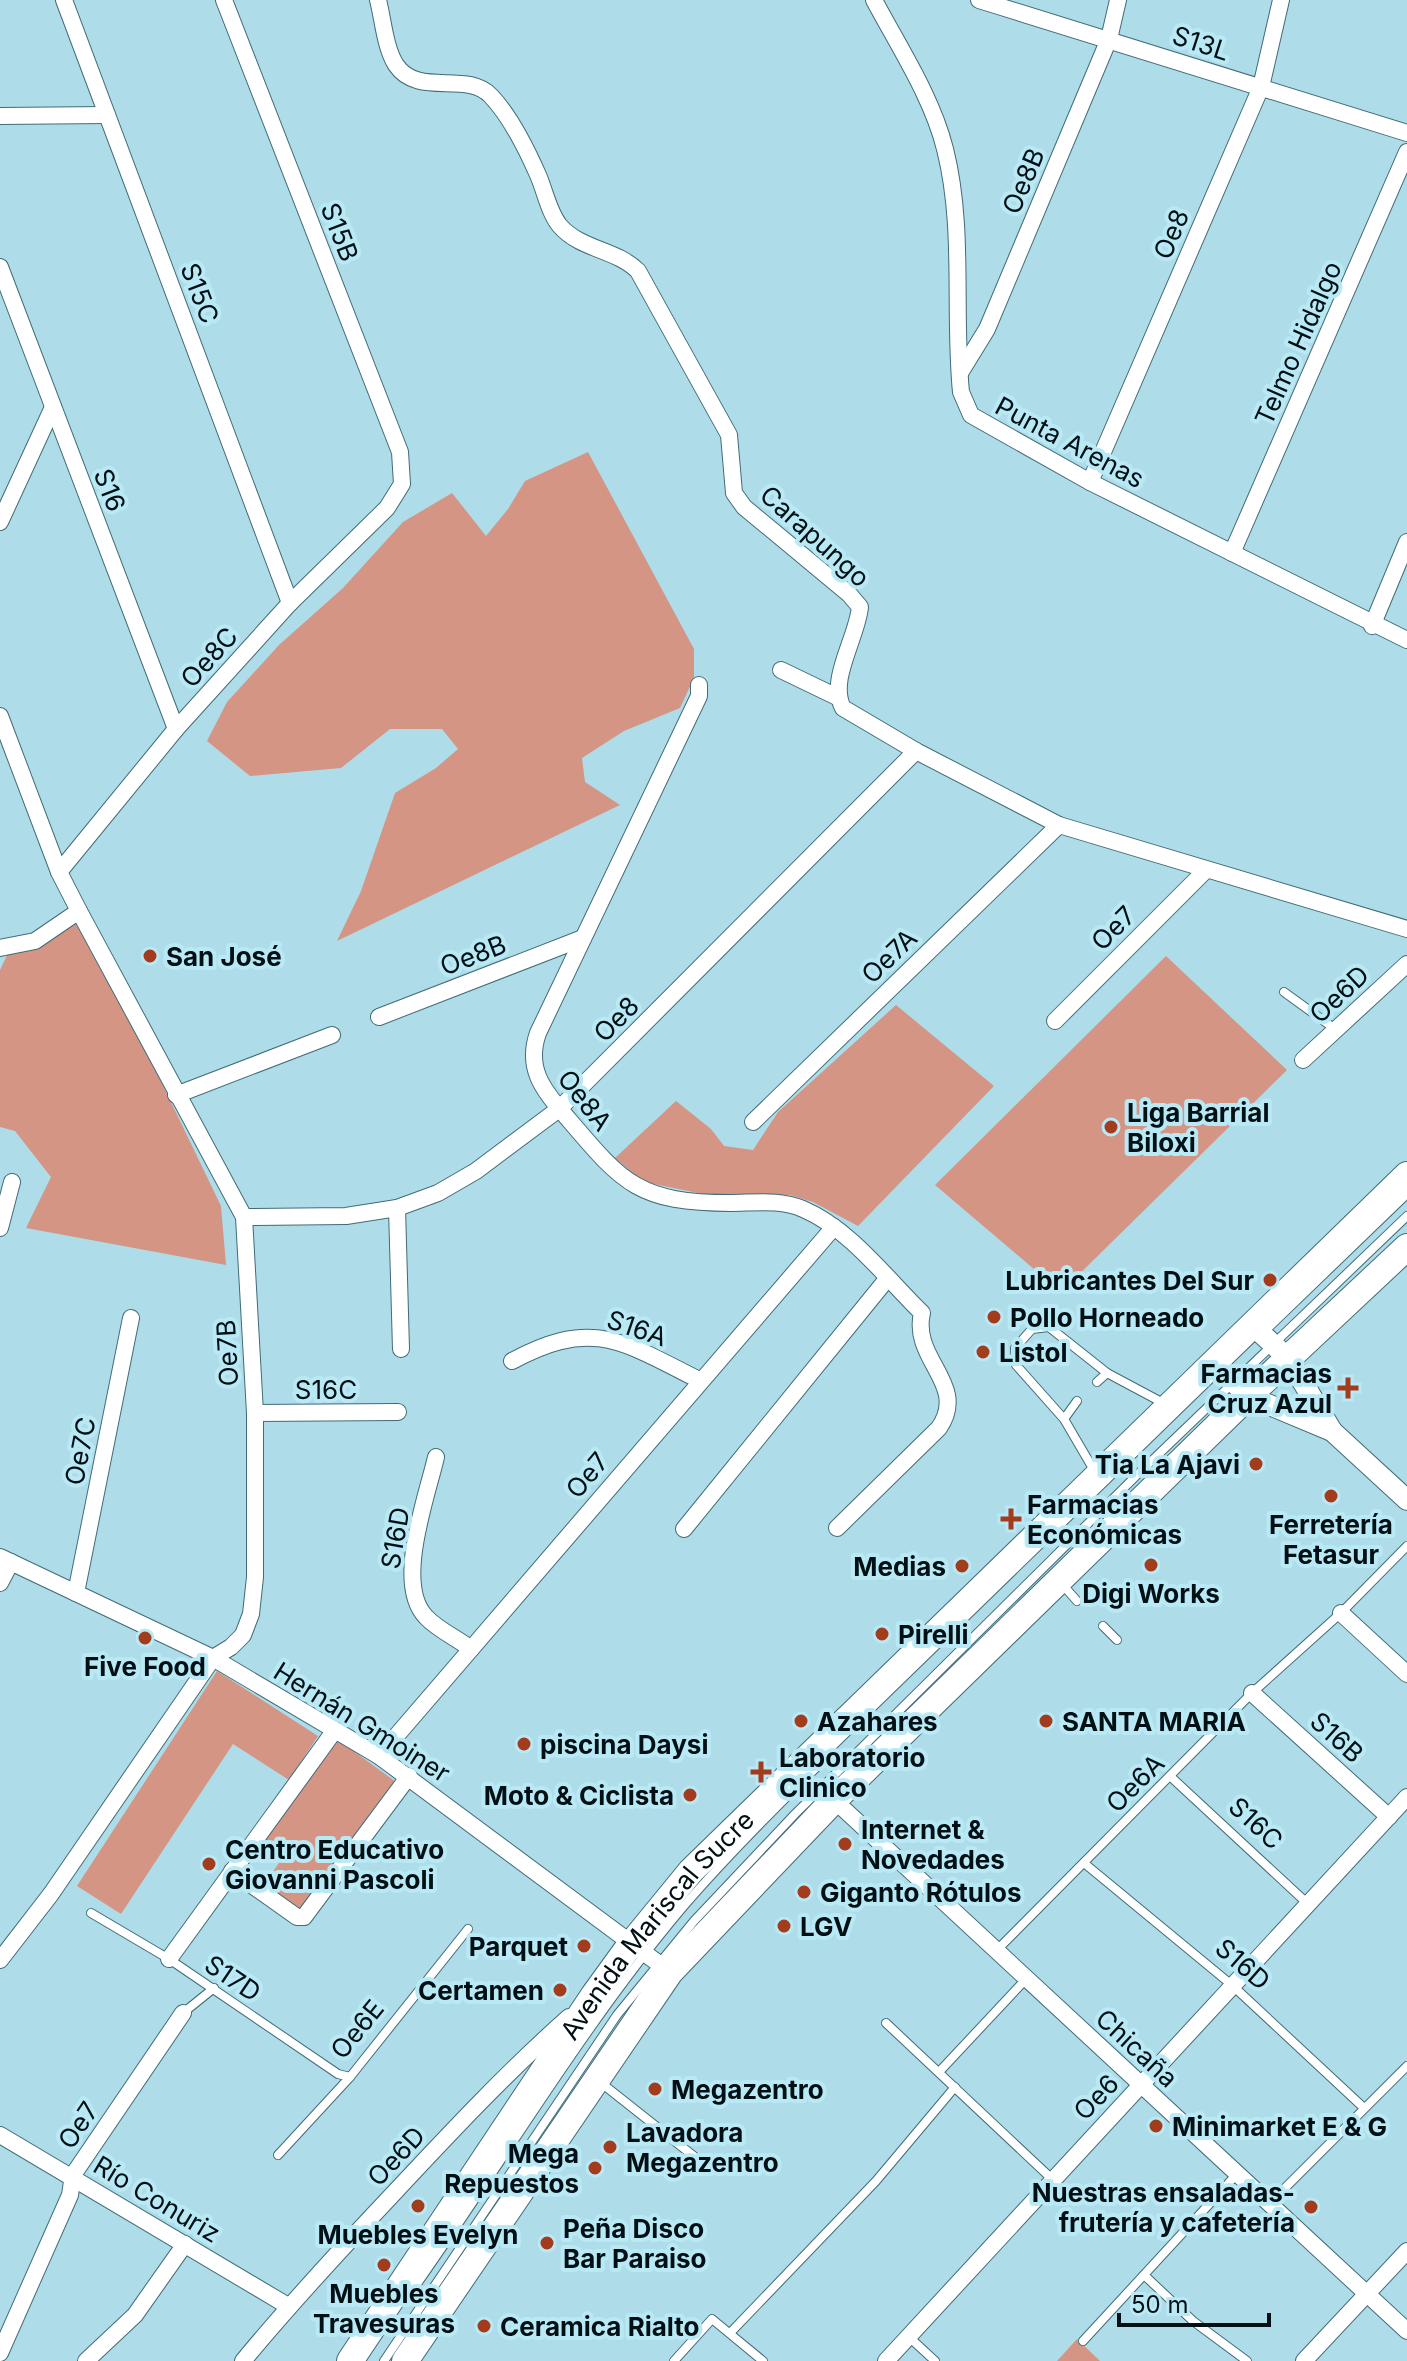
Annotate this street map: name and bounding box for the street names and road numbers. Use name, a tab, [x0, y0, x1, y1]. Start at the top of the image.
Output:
street label: S13L	[1169, 19, 1233, 67]
street label: Oe8B	[995, 144, 1051, 218]
street label: S15B	[315, 198, 365, 266]
street label: Oe8	[1147, 204, 1195, 264]
street label: Telmo Hidalgo	[1248, 256, 1348, 430]
street label: S15C	[174, 258, 226, 328]
street label: Punta Arenas	[990, 390, 1150, 494]
street label: S16	[88, 464, 132, 516]
street label: Carapungo	[754, 479, 876, 593]
street label: Oe8C	[174, 621, 244, 693]
street label: Oe7	[1084, 899, 1142, 957]
street label: Oe7A	[855, 922, 923, 990]
street label: Oe8B	[436, 928, 510, 982]
street label: Oe6D	[1303, 959, 1375, 1029]
street label: Oe8	[587, 990, 645, 1048]
street label: Oe8A	[552, 1063, 619, 1137]
street label: S16A	[603, 1303, 671, 1353]
street label: Oe7B	[210, 1319, 244, 1387]
street label: S16C	[295, 1374, 357, 1405]
street label: Oe7C	[58, 1414, 102, 1488]
street label: Oe7	[559, 1446, 615, 1504]
street label: S16D	[374, 1505, 416, 1571]
street label: Hernán Gmoiner	[268, 1655, 456, 1789]
street label: S16B	[1304, 1705, 1370, 1769]
street label: Oe6A	[1100, 1748, 1170, 1818]
street label: S16C	[1223, 1790, 1289, 1856]
street label: Avenida Mariscal Sucre	[553, 1804, 760, 2045]
street label: S16D	[1209, 1932, 1277, 1996]
street label: S17D	[199, 1948, 267, 2008]
street label: Oe6E	[324, 1993, 390, 2065]
street label: Chicaña	[1090, 2002, 1184, 2094]
street label: Oe6	[1067, 2068, 1125, 2126]
street label: Oe7	[51, 2096, 105, 2154]
street label: Oe6D	[361, 2120, 431, 2192]
street label: Río Conuriz	[88, 2149, 226, 2249]

